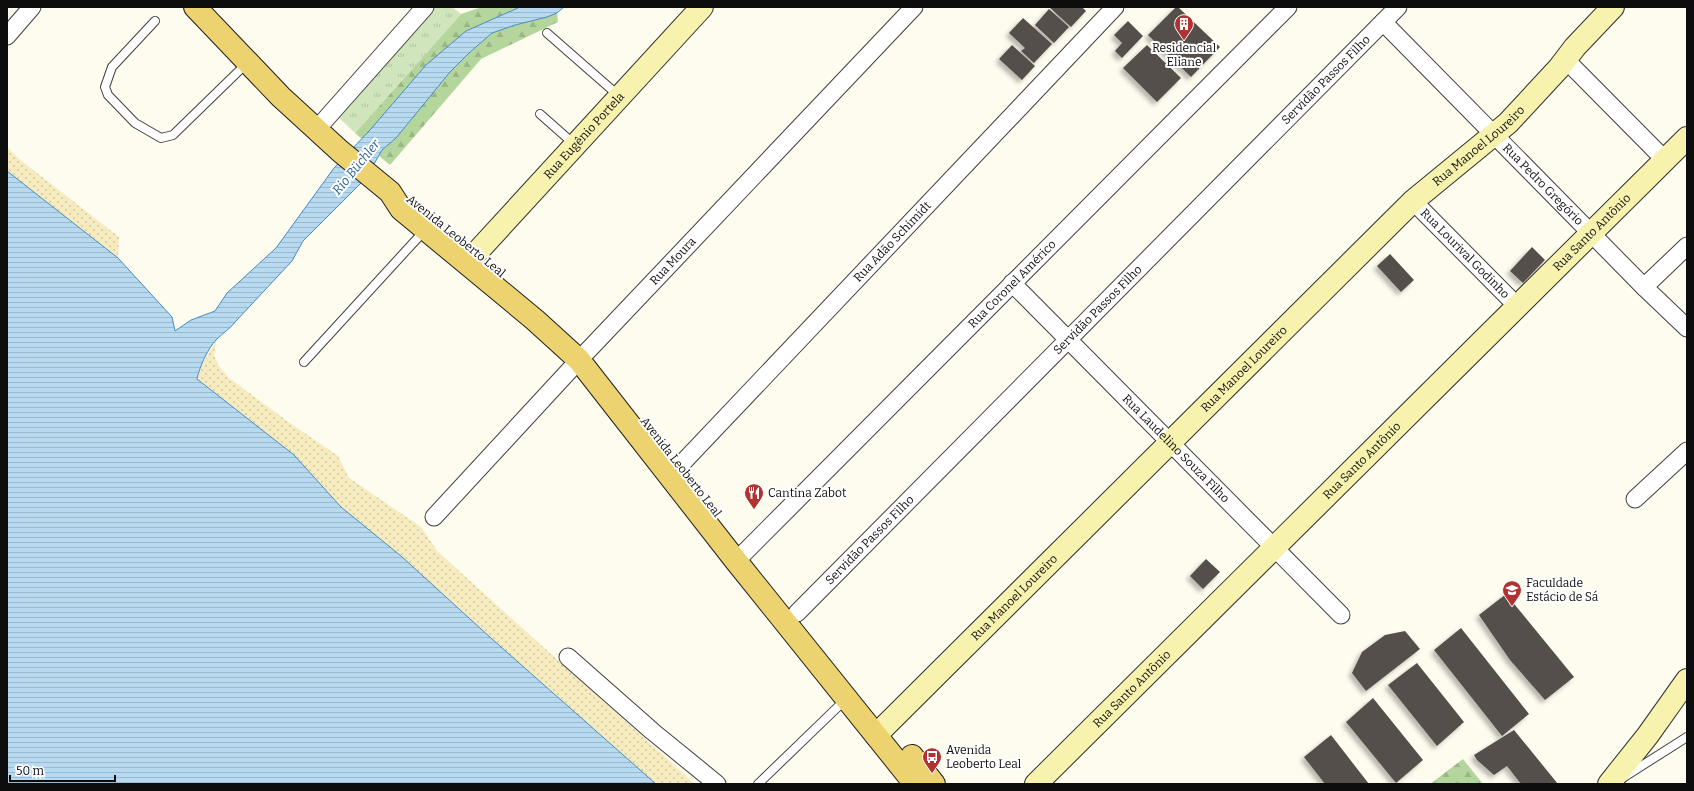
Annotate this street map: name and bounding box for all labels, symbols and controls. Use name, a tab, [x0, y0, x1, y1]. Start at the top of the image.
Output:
building icon: Residencial Eliane	[1173, 13, 1195, 41]
street label: Servidão Passos Filho	[1279, 32, 1373, 127]
place label: Residencial Eliane	[1152, 41, 1217, 69]
street label: Rua Eugênio Portela	[541, 89, 627, 182]
street label: Rua Manoel Loureiro	[1430, 103, 1527, 189]
water label: Rio Büchler	[329, 136, 383, 197]
street label: Rua Pedro Gregório	[1500, 141, 1586, 228]
street label: Rua Santo Antônio	[1550, 191, 1634, 274]
street label: Avenida Leoberto Leal	[404, 192, 509, 280]
street label: Rua Adão Schimidt	[851, 198, 934, 285]
street label: Rua Lourival Godinho	[1418, 206, 1513, 301]
street label: Rua Moura	[647, 234, 699, 288]
street label: Rua Coronel Américo	[965, 237, 1059, 331]
street label: Servidão Passos Filho	[1051, 262, 1145, 357]
street label: Rua Manoel Loureiro	[1198, 323, 1290, 415]
street label: Rua Laudelino Souza Filho	[1120, 392, 1233, 505]
street label: Avenida Leoberto Leal	[638, 414, 725, 520]
street label: Rua Santo Antônio	[1320, 419, 1404, 502]
restaurant icon: Cantina Zabot	[743, 482, 765, 510]
place label: Cantina Zabot	[768, 486, 847, 500]
street label: Servidão Passos Filho	[822, 492, 917, 587]
street label: Rua Manoel Loureiro	[968, 552, 1060, 643]
place label: Faculdade Estácio de Sá	[1526, 576, 1599, 604]
school or university icon: Faculdade Estácio de Sá	[1501, 579, 1523, 607]
street label: Rua Santo Antônio	[1090, 647, 1174, 730]
place label: Avenida Leoberto Leal	[946, 743, 1022, 771]
bus stop icon: Avenida Leoberto Leal	[921, 746, 943, 774]
scale bar	[10, 757, 115, 783]
text: 50 m	[16, 764, 45, 778]

